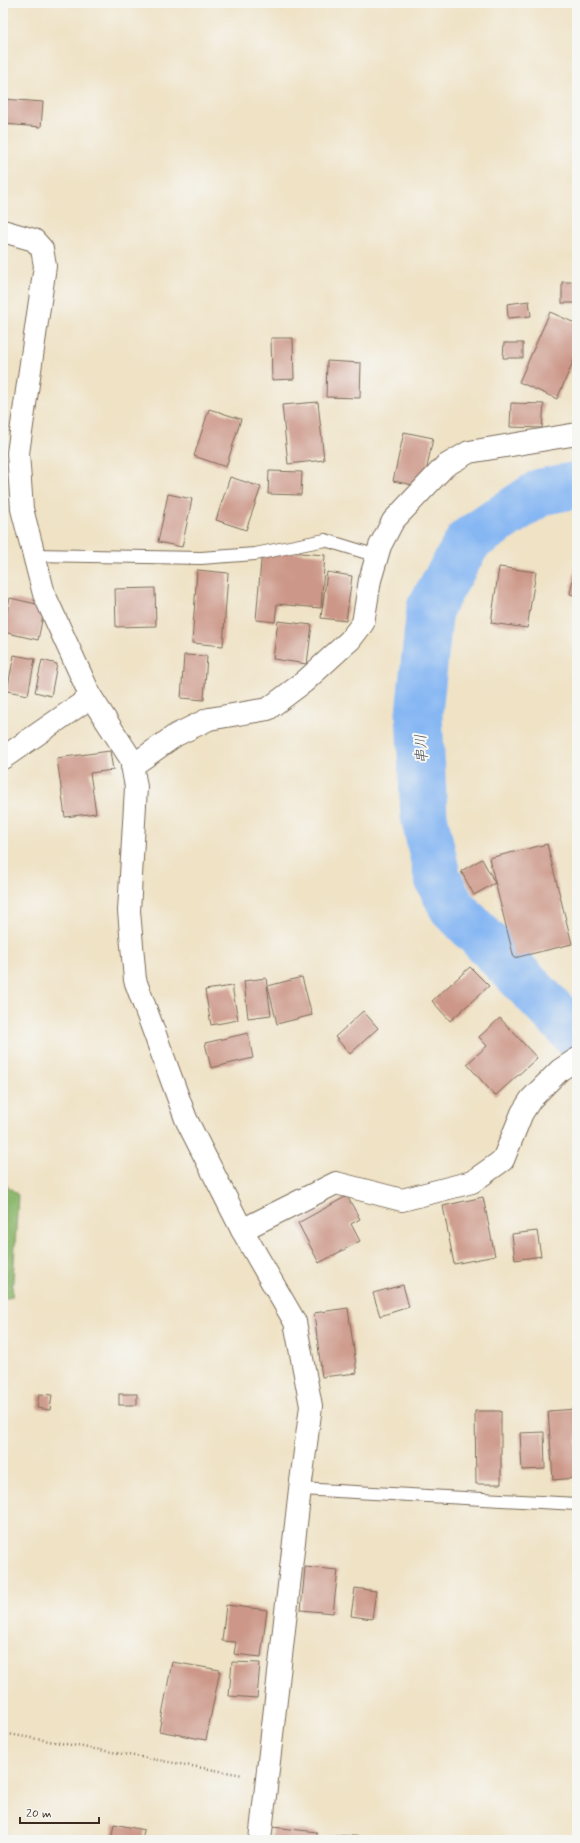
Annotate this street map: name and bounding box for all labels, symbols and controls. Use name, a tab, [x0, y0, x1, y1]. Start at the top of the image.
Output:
water label: 串川	[411, 733, 433, 764]
scale bar	[20, 1799, 99, 1825]
text: 20 m	[26, 1806, 52, 1822]

